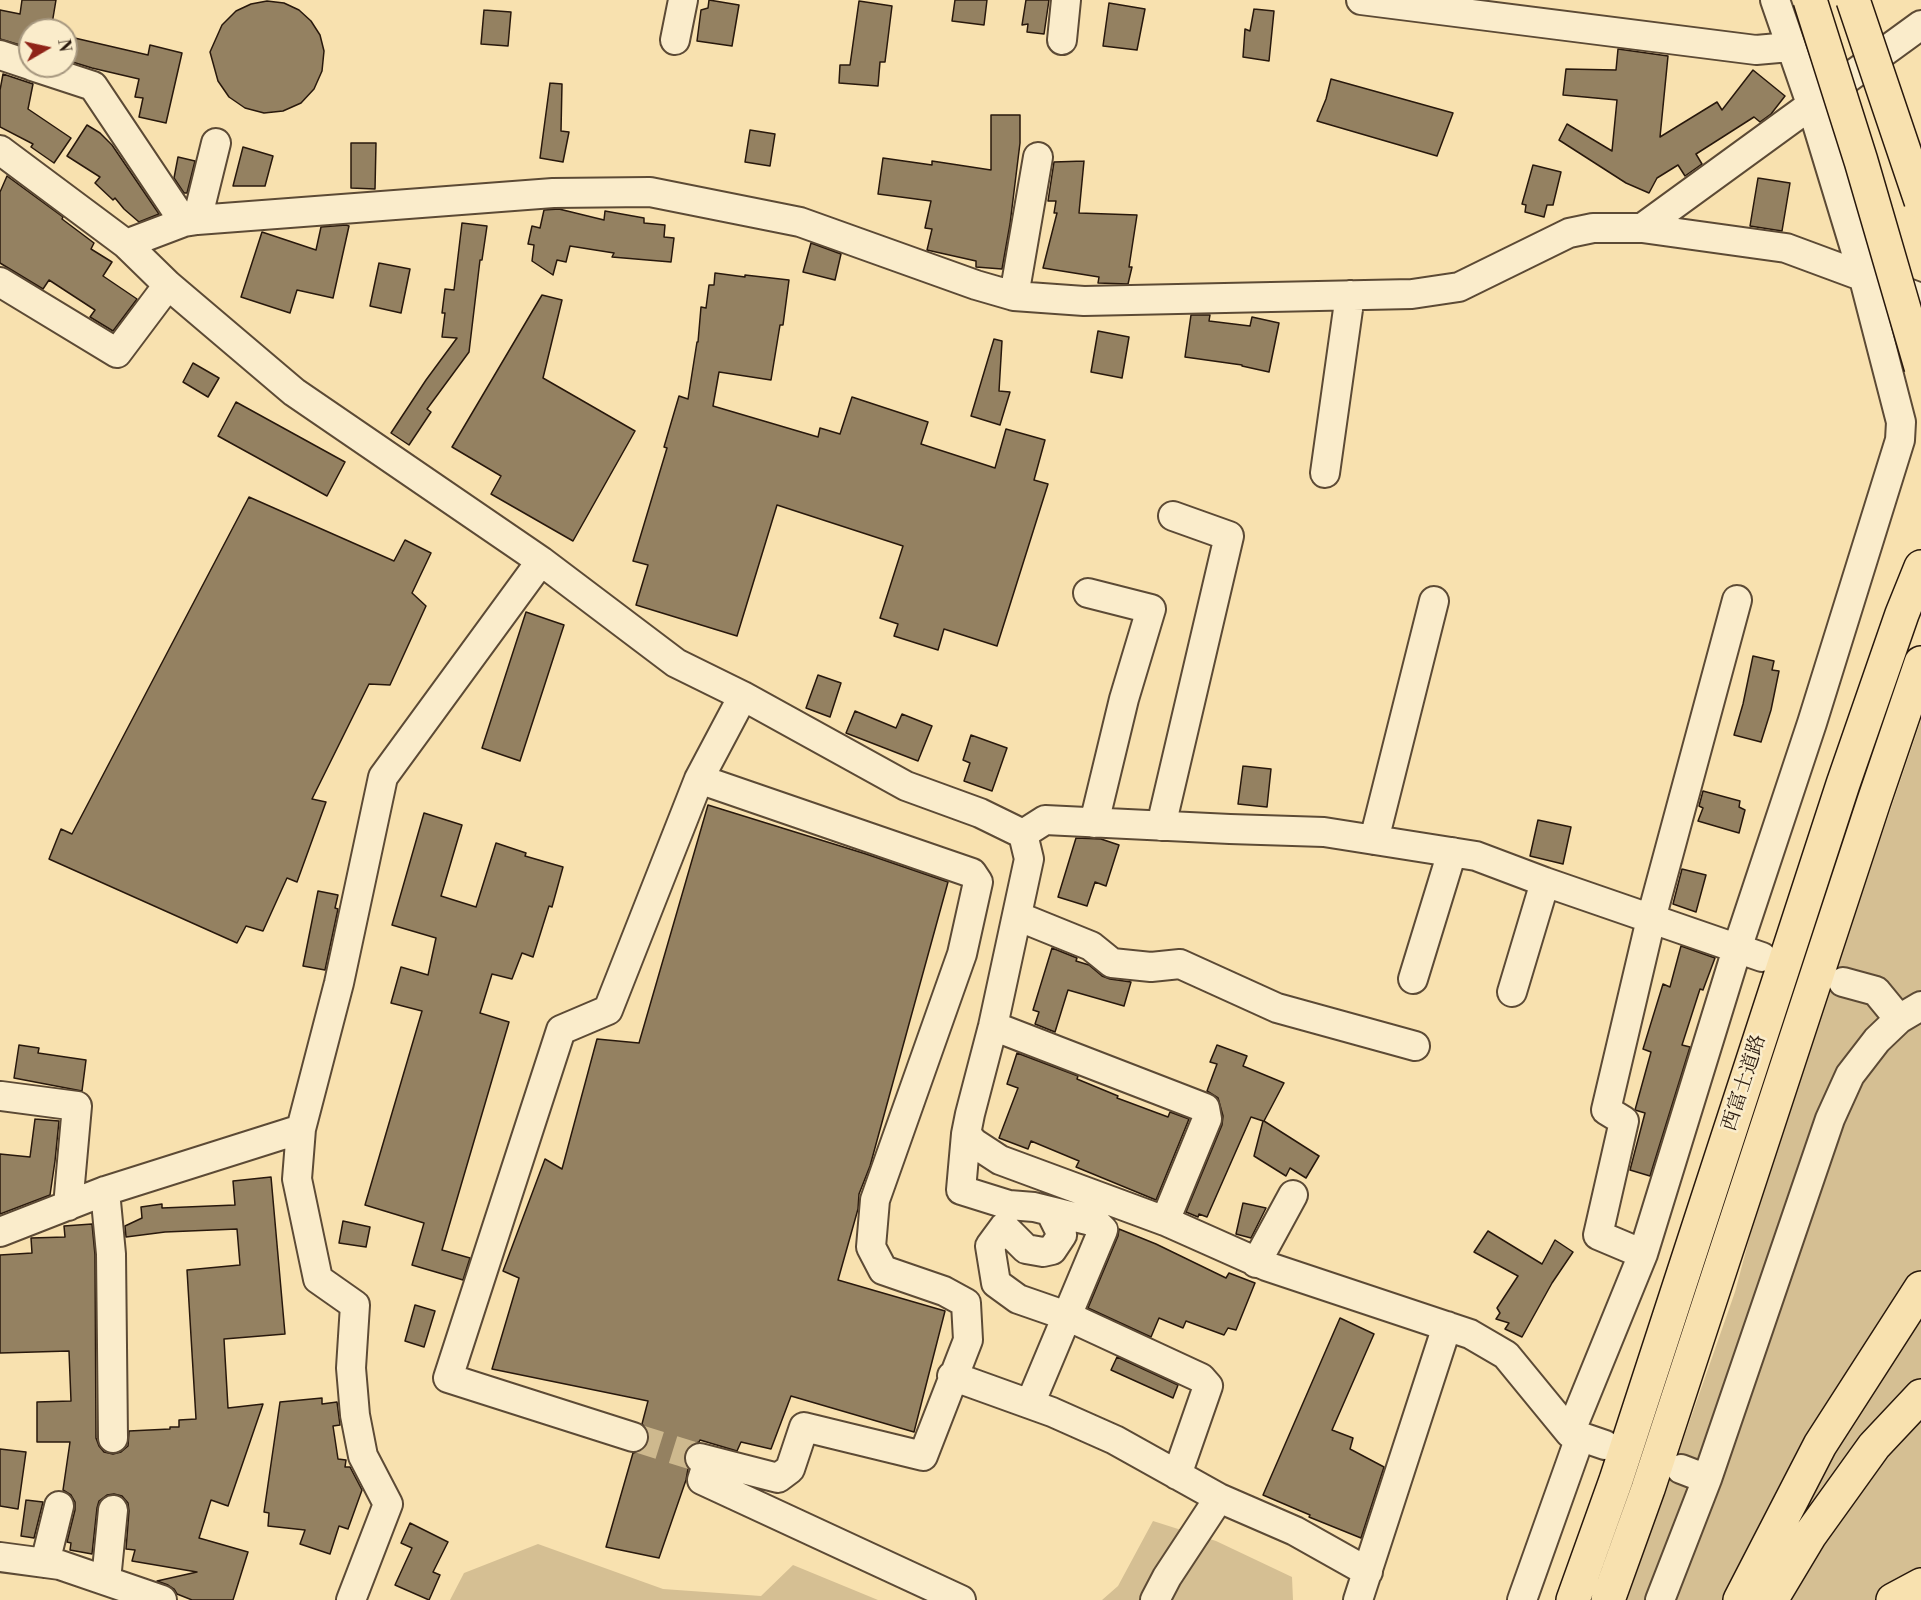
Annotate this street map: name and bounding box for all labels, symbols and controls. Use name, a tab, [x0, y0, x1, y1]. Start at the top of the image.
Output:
north arrow	[18, 18, 78, 78]
text: N	[53, 38, 75, 53]
street label: 西富士道路	[1718, 1032, 1772, 1134]

